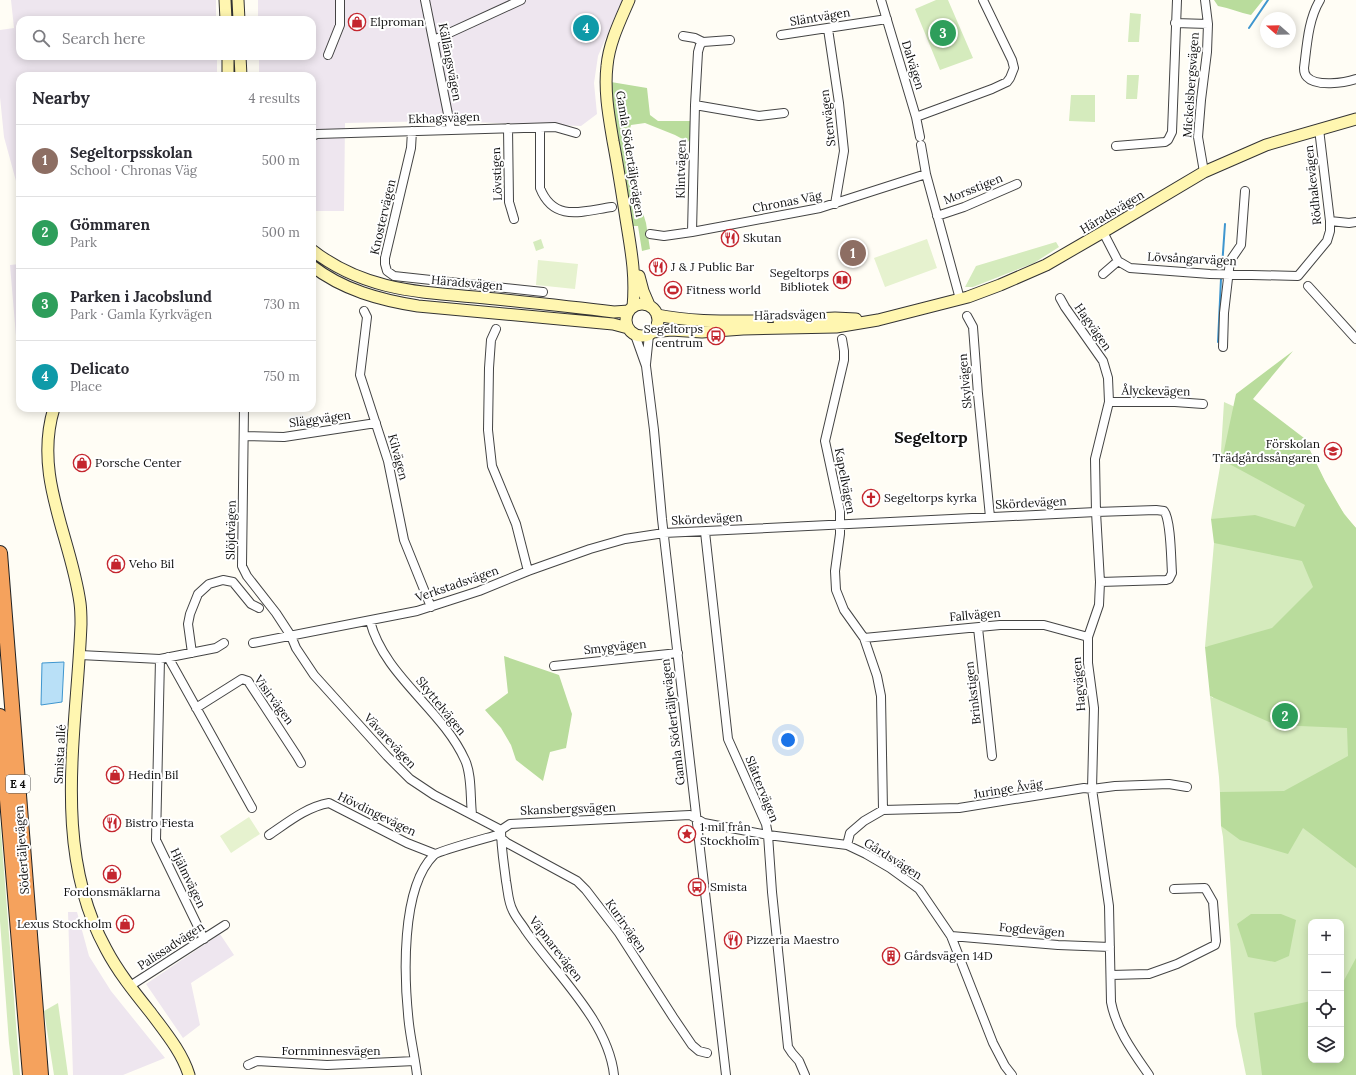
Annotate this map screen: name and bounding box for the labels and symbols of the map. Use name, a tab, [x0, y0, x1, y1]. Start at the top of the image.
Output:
street label: Släntvägen	[789, 4, 851, 29]
shop icon: Elproman	[347, 12, 367, 32]
north arrow	[1260, 12, 1296, 48]
pin: 4	[573, 13, 599, 43]
place label: Elproman	[370, 14, 424, 29]
pin: 3	[930, 18, 956, 48]
street label: Källängsvägen	[436, 22, 465, 102]
street label: Mickelsbergsvägen	[1179, 32, 1202, 138]
street label: Dalvägen	[899, 38, 928, 91]
street label: Stenvägen	[817, 89, 838, 148]
street label: Gamla Södertäljevägen	[613, 90, 648, 218]
street label: Ekhagsvägen	[408, 109, 480, 126]
street label: Klintvägen	[672, 139, 689, 199]
street label: Rödhakevägen	[1301, 144, 1324, 226]
street label: Lövstigen	[488, 147, 505, 201]
street label: Morsstigen	[941, 170, 1005, 207]
street label: Knostervägen	[367, 178, 398, 256]
street label: Chronas Väg	[751, 187, 823, 216]
street label: Häradsvägen	[1077, 187, 1146, 237]
restaurant icon: Skutan	[720, 228, 740, 248]
place label: Skutan	[743, 230, 782, 245]
pin: 1	[840, 238, 866, 268]
street label: Lövsångarvägen	[1147, 249, 1237, 268]
restaurant icon: J & J Public Bar	[648, 257, 668, 277]
place label: J & J Public Bar	[670, 259, 755, 274]
place label: Segeltorps Bibliotek	[770, 265, 830, 294]
library icon: Segeltorps Bibliotek	[832, 270, 852, 290]
street label: Häradsvägen	[431, 272, 504, 293]
sports icon: Fitness world	[663, 280, 683, 300]
place label: Fitness world	[686, 282, 761, 297]
street label: Hagvägen	[1072, 300, 1115, 353]
street label: Häradsvägen	[754, 306, 826, 323]
place label: Segeltorps centrum	[644, 321, 703, 350]
bus stop icon: Segeltorps centrum	[706, 326, 726, 346]
street label: Skylvägen	[955, 353, 974, 409]
street label: Ålyckevägen	[1121, 382, 1190, 399]
street label: Släggvägen	[288, 407, 352, 430]
district label: Segeltorp	[894, 427, 968, 447]
street label: Kilvägen	[385, 432, 412, 482]
place label: Förskolan Trädgårdssångaren	[1213, 436, 1320, 465]
school or university icon: Förskolan Trädgårdssångaren	[1323, 441, 1343, 461]
street label: Kapellvägen	[832, 447, 859, 515]
shop icon: Porsche Center	[72, 453, 92, 473]
place label: Porsche Center	[95, 455, 182, 470]
church icon: Segeltorps kyrka	[861, 488, 881, 508]
place label: Segeltorps kyrka	[884, 490, 977, 505]
street label: Skördevägen	[995, 493, 1067, 512]
street label: Slöjdvägen	[222, 500, 239, 560]
street label: Skördevägen	[671, 509, 743, 528]
shop icon: Veho Bil	[106, 554, 126, 574]
place label: Veho Bil	[128, 556, 174, 571]
street label: Verkstadsvägen	[412, 562, 500, 605]
street label: Fallvägen	[949, 605, 1001, 624]
street label: Smygvägen	[583, 636, 647, 657]
street label: Hagvägen	[1069, 656, 1088, 712]
street label: Gamla Södertäljevägen	[657, 658, 688, 786]
street label: Brinkstigen	[961, 661, 984, 726]
street label: Visirvägen	[251, 671, 297, 727]
street label: Skyttelvägen	[413, 673, 470, 738]
pin: 2	[1272, 701, 1298, 731]
street label: Vävarevägen	[360, 709, 420, 771]
street label: Smista allé	[50, 723, 69, 784]
your location	[778, 730, 798, 750]
street label: Slåttervägen	[742, 754, 783, 824]
shop icon: Hedin Bil	[105, 765, 125, 785]
place label: Hedin Bil	[128, 767, 179, 782]
road number: E 4	[6, 775, 30, 793]
street label: Juringe Åväg	[971, 776, 1044, 802]
street label: Hövdingevägen	[336, 788, 419, 839]
street label: Skansbergsvägen	[520, 799, 616, 818]
street label: Södertäljevägen	[11, 805, 32, 895]
restaurant icon: Bistro Fiesta	[102, 813, 122, 833]
place label: Bistro Fiesta	[125, 815, 194, 830]
place label: 1 mil från Stockholm	[700, 819, 760, 848]
place icon: 1 mil från Stockholm	[677, 824, 697, 844]
street label: Gårdsvägen	[861, 835, 925, 882]
street label: Hjälmvägen	[167, 845, 209, 910]
shop icon: Fordonsmäklarna	[102, 864, 122, 884]
bus stop icon: Smista	[687, 877, 707, 897]
place label: Smista	[710, 879, 747, 894]
place label: Fordonsmäklarna	[63, 884, 161, 899]
street label: Kurirvägen	[603, 896, 650, 955]
street label: Väpnarevägen	[526, 912, 586, 984]
shop icon: Lexus Stockholm	[115, 914, 135, 934]
place label: Lexus Stockholm	[17, 916, 112, 931]
street label: Palissadvägen	[134, 918, 207, 973]
street label: Fogdevägen	[998, 919, 1066, 940]
restaurant icon: Pizzeria Maestro	[723, 930, 743, 950]
place label: Pizzeria Maestro	[746, 932, 839, 947]
building icon: Gårdsvägen 14D	[881, 946, 901, 966]
place label: Gårdsvägen 14D	[904, 948, 993, 963]
street label: Fornminnesvägen	[281, 1043, 381, 1058]

